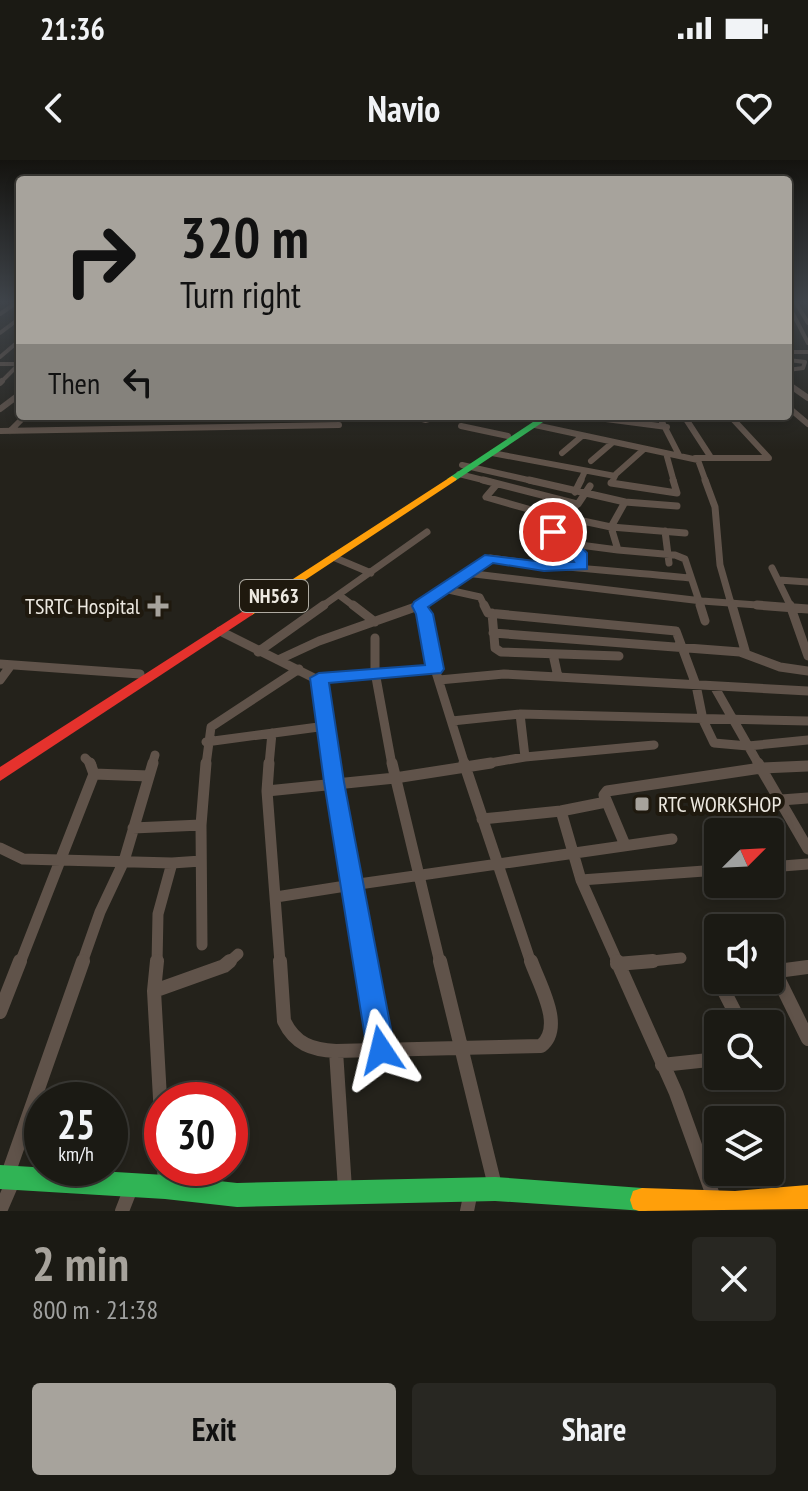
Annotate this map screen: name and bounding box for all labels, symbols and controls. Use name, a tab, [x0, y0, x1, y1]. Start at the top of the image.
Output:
text: 21:36	[40, 9, 105, 48]
text: Navio	[368, 85, 440, 132]
icon: back	[32, 86, 76, 130]
icon: heart	[732, 86, 776, 130]
text: 320 m	[180, 201, 309, 273]
icon: right	[48, 208, 152, 312]
text: Turn right	[180, 271, 301, 318]
icon: left	[116, 360, 160, 404]
text: Then	[48, 363, 100, 402]
pin	[519, 498, 587, 566]
icon: arrive	[531, 510, 575, 554]
road number: NH563	[240, 580, 308, 612]
place label: TSRTC Hospital	[25, 592, 141, 620]
marker: TSRTC Hospital	[147, 595, 169, 617]
place label: RTC WORKSHOP	[658, 790, 781, 818]
marker: RTC WORKSHOP	[633, 795, 651, 813]
north arrow	[704, 818, 784, 898]
map controls	[704, 818, 784, 1186]
button: sound	[704, 914, 784, 994]
position arrow	[339, 1008, 423, 1092]
button: search	[704, 1010, 784, 1090]
speed limit sign: 30	[144, 1082, 248, 1186]
text: 25	[57, 1098, 95, 1150]
button: layers	[704, 1106, 784, 1186]
text: km/h	[58, 1141, 94, 1167]
text: 2 min	[32, 1232, 129, 1294]
button: close	[692, 1237, 776, 1321]
text: 800 m · 21:38	[32, 1293, 158, 1326]
button: Exit	[32, 1383, 396, 1475]
button: Share	[412, 1383, 776, 1475]

